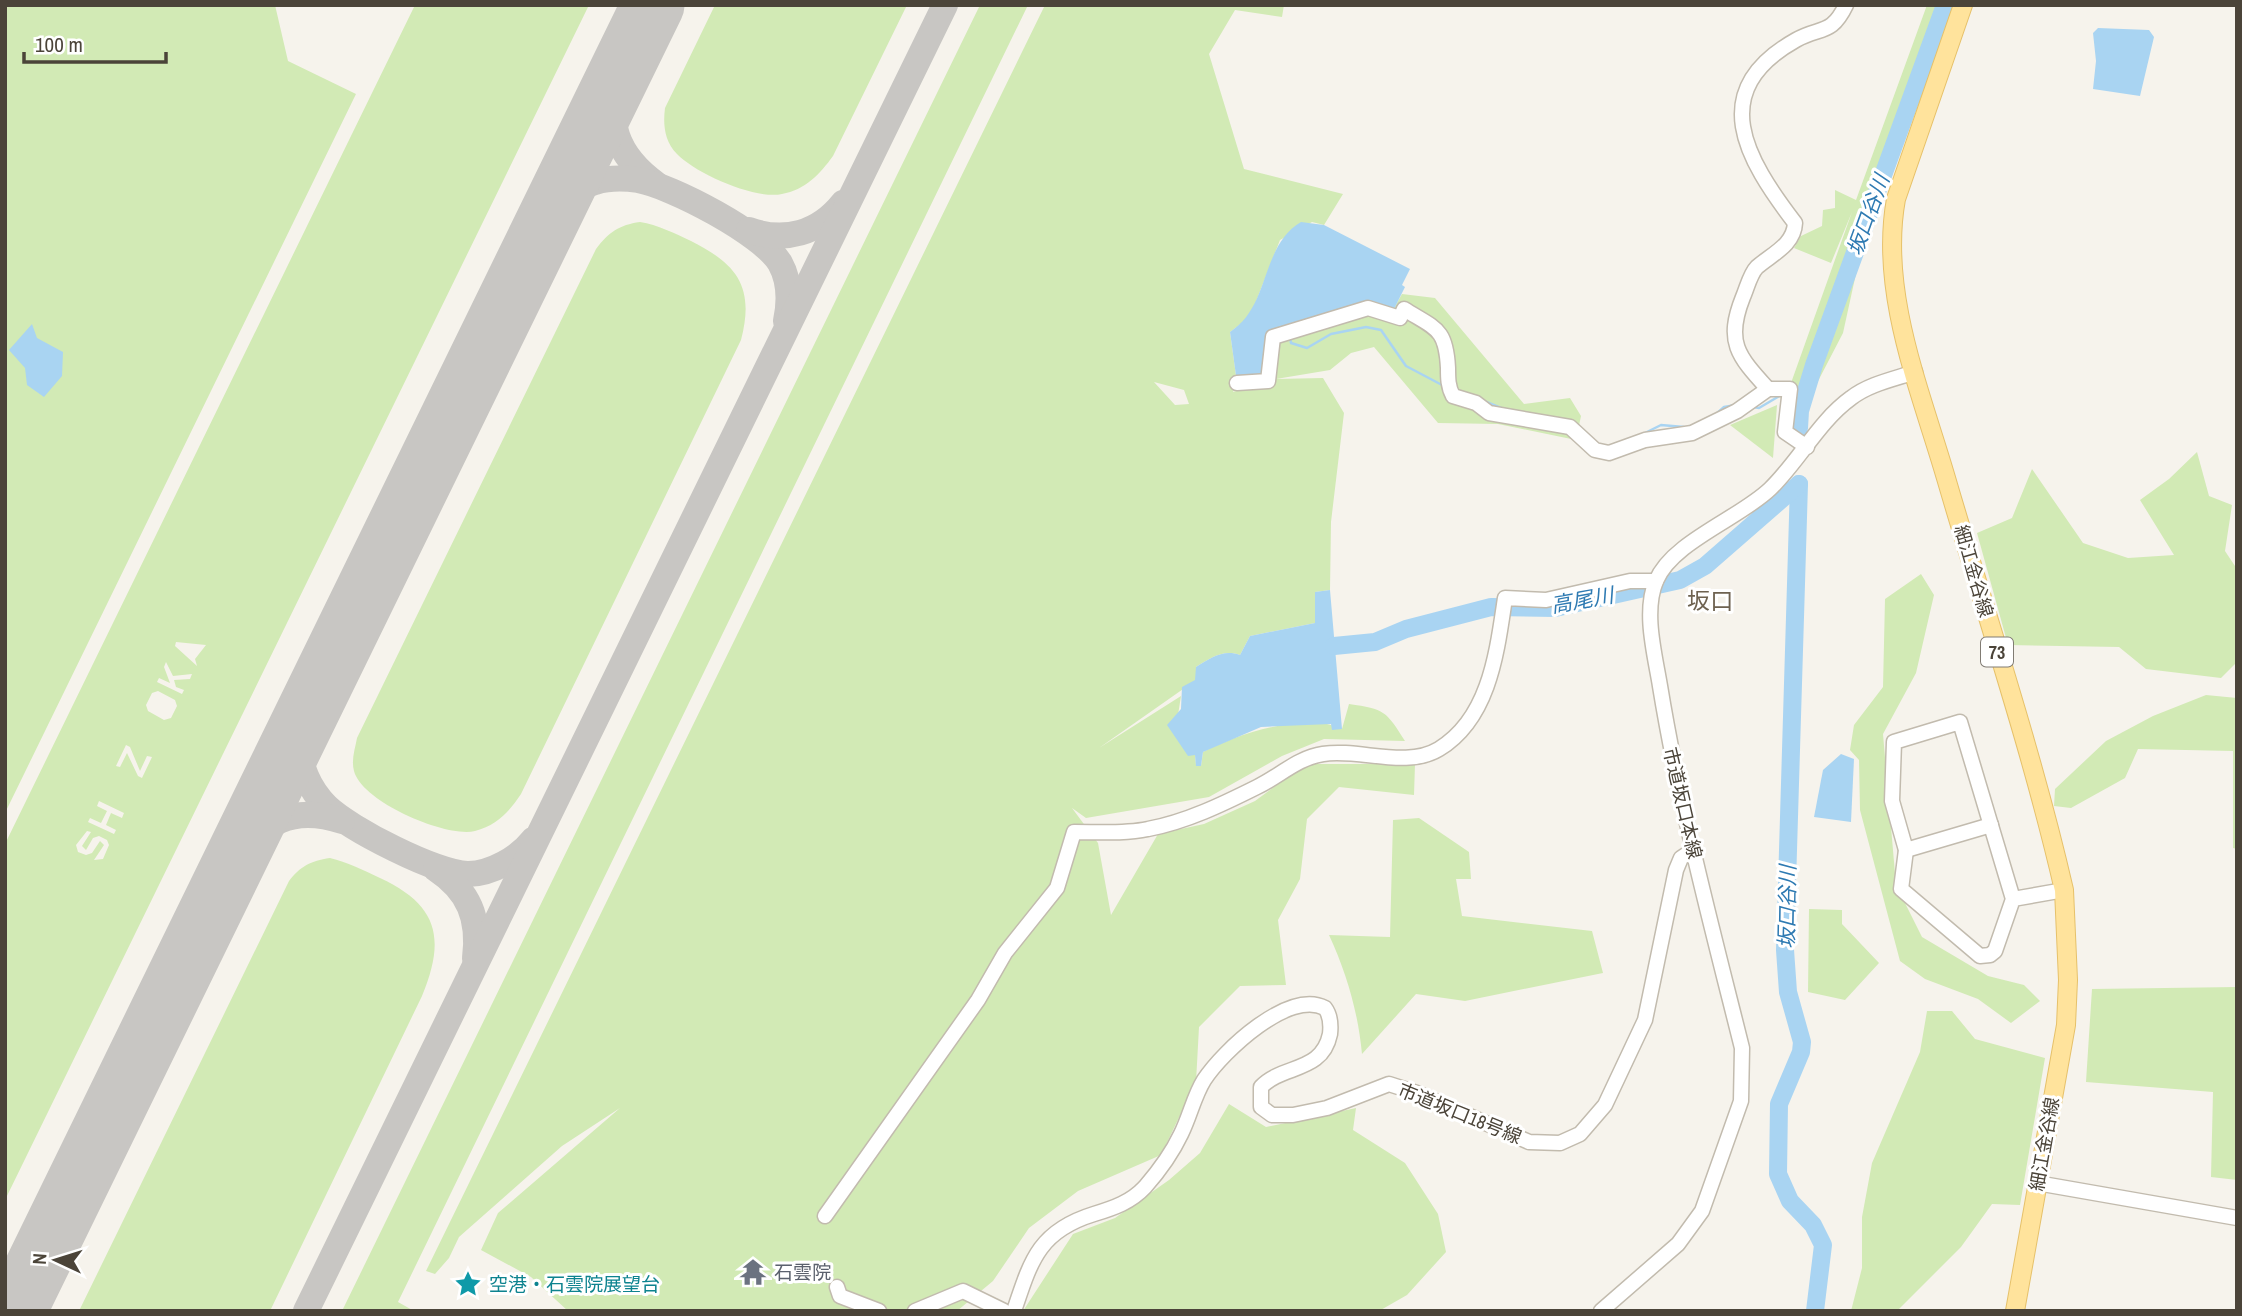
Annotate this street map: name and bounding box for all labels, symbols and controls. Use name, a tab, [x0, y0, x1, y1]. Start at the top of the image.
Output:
scale bar	[24, 21, 166, 65]
text: 100 m	[35, 30, 83, 59]
water label: 坂口谷川	[1840, 169, 1897, 259]
street label: 細江金谷線	[1948, 522, 2000, 620]
water label: 高尾川	[1548, 580, 1618, 620]
district label: 坂口	[1687, 585, 1733, 616]
road number: 73	[1981, 638, 2013, 666]
street label: 市道坂口本線	[1658, 745, 1708, 861]
water label: 坂口谷川	[1772, 863, 1802, 949]
street label: 市道坂口18号線	[1394, 1076, 1526, 1150]
street label: 細江金谷線	[2023, 1095, 2065, 1193]
north arrow	[21, 1225, 91, 1295]
text: N	[26, 1252, 52, 1265]
temple icon: 石雲院	[738, 1257, 768, 1287]
place label: 石雲院	[774, 1259, 831, 1285]
place icon: 空港・石雲院展望台	[453, 1269, 483, 1299]
place label: 空港・石雲院展望台	[489, 1271, 660, 1297]

